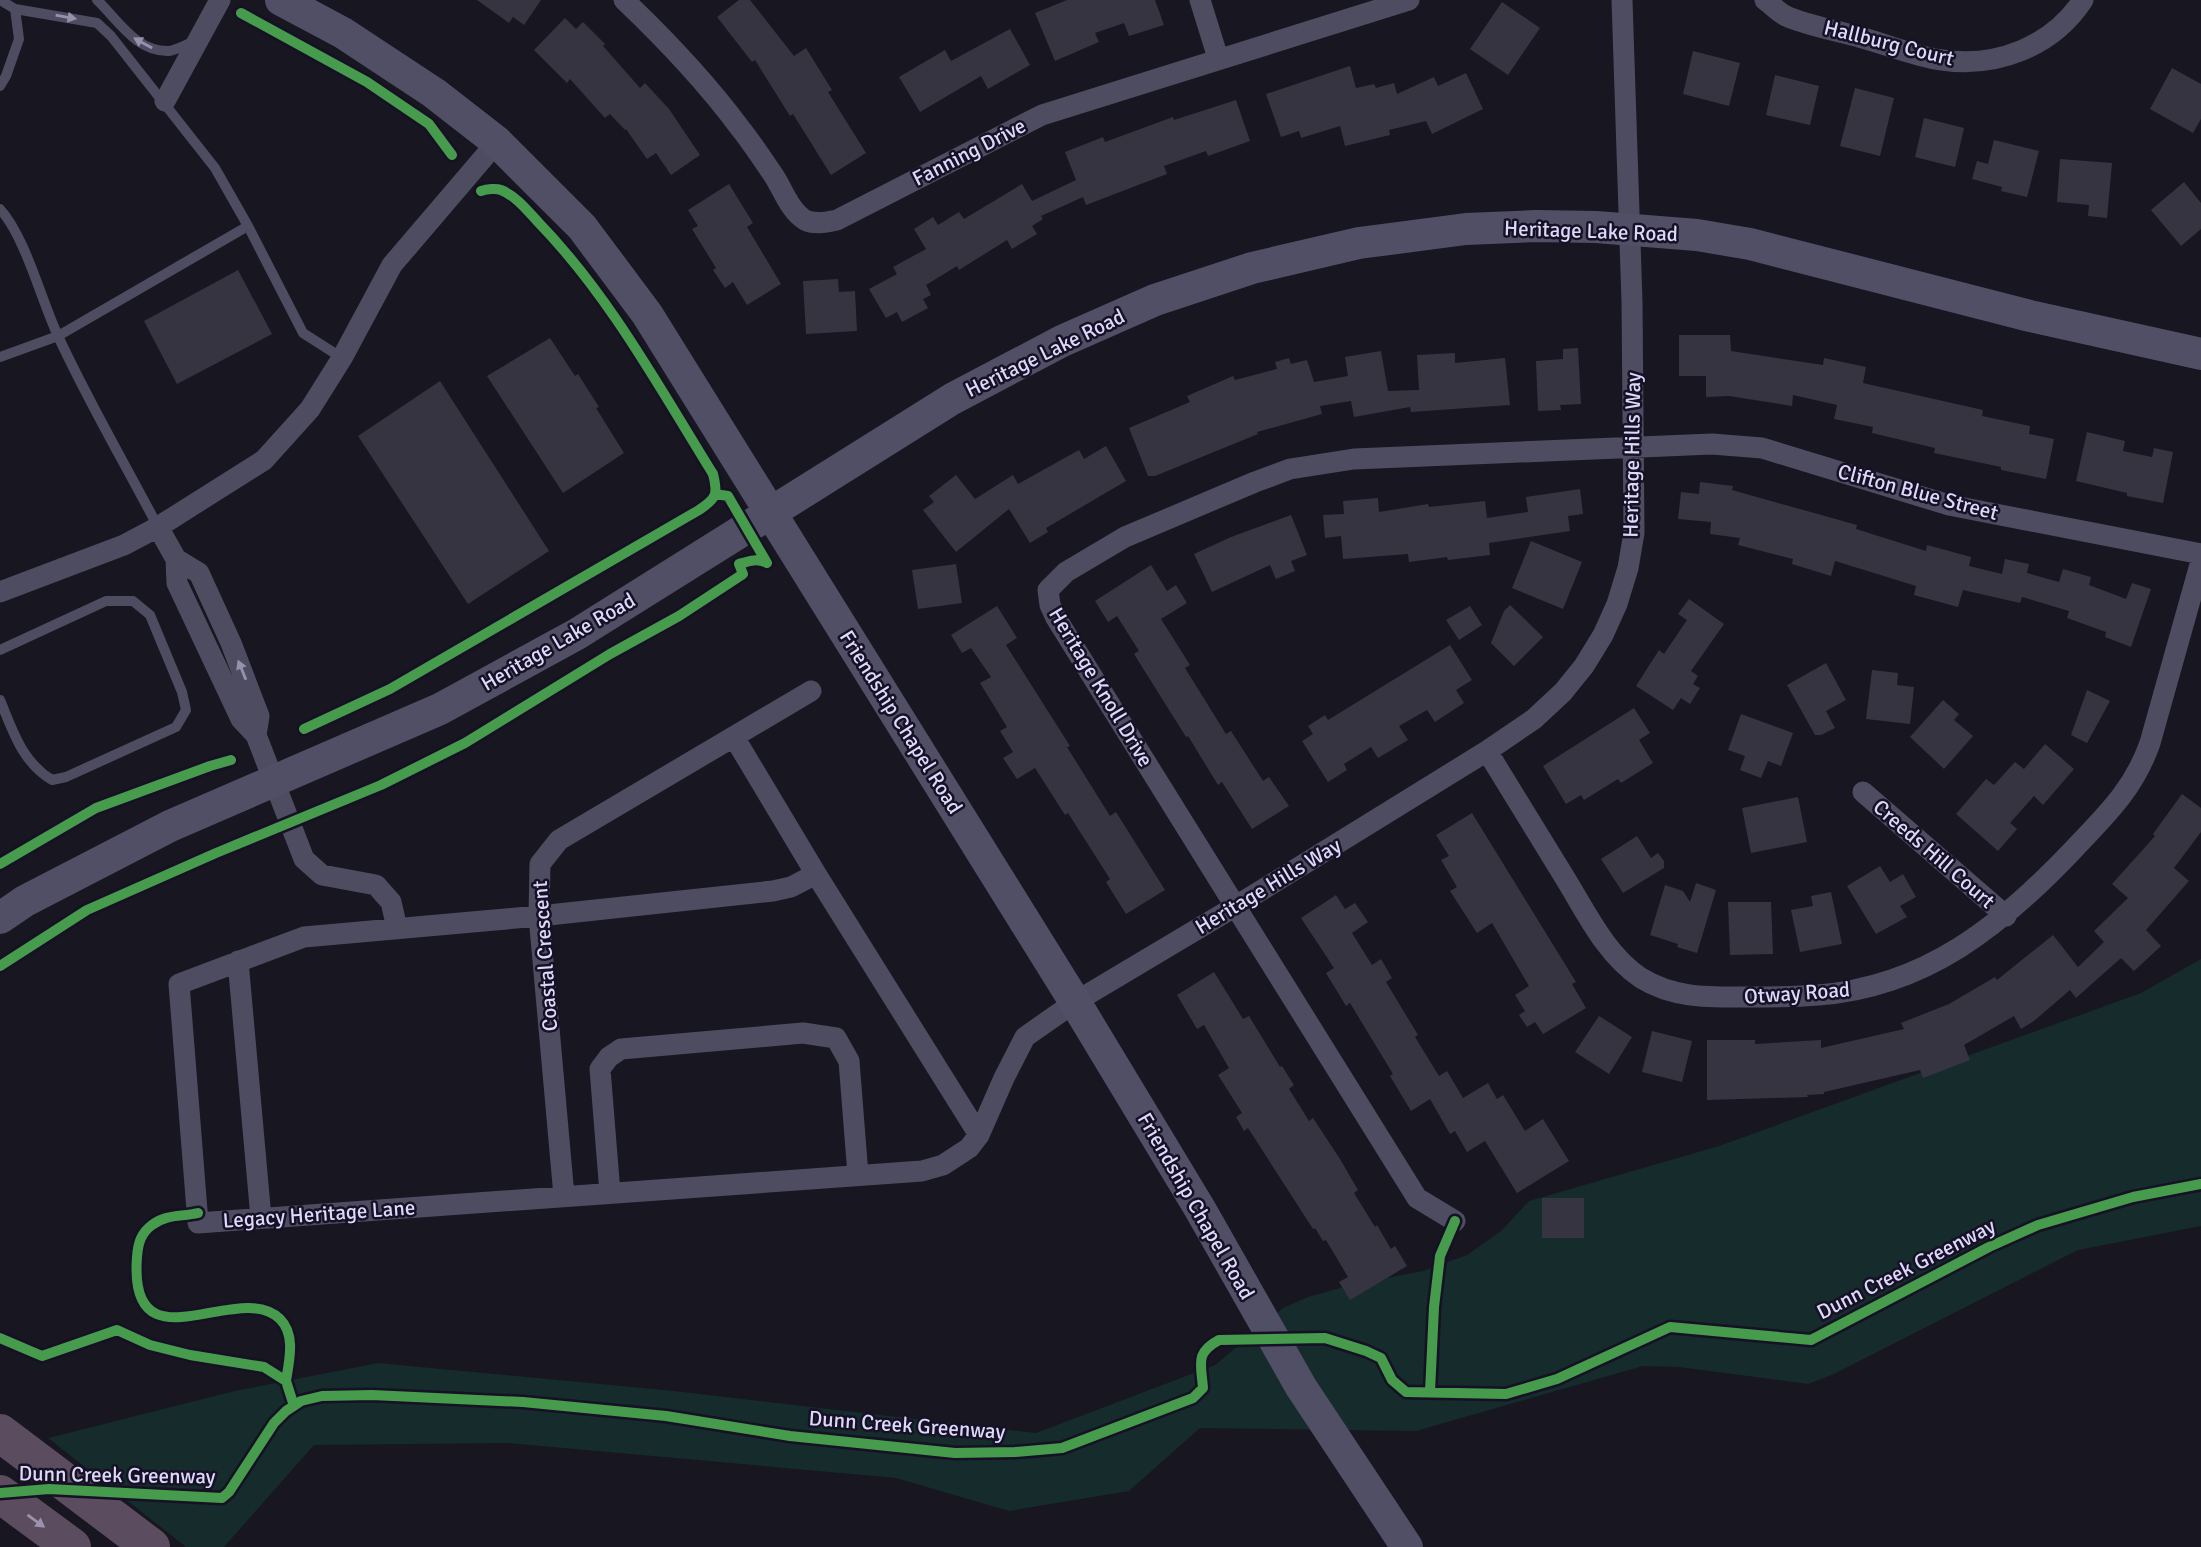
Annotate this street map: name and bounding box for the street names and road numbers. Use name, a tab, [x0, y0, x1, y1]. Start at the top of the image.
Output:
street label: Hallburg Court	[1821, 14, 1957, 72]
street label: Fanning Drive	[908, 112, 1030, 192]
street label: Heritage Lake Road	[1504, 215, 1678, 247]
street label: Heritage Lake Road	[961, 303, 1129, 403]
street label: Heritage Hills Way	[1618, 372, 1646, 538]
street label: Clifton Blue Street	[1835, 458, 2001, 526]
street label: Heritage Lake Road	[476, 587, 640, 697]
street label: Heritage Knoll Drive	[1043, 603, 1159, 771]
street label: Friendship Chapel Road	[834, 625, 968, 819]
street label: Creeds Hill Court	[1868, 794, 2000, 914]
street label: Heritage Hills Way	[1190, 832, 1346, 940]
street label: Coastal Crescent	[527, 880, 563, 1032]
street label: Otway Road	[1743, 976, 1851, 1010]
street label: Friendship Chapel Road	[1132, 1108, 1260, 1304]
street label: Legacy Heritage Lane	[222, 1194, 416, 1234]
street label: Dunn Creek Greenway	[1812, 1213, 2000, 1325]
street label: Dunn Creek Greenway	[808, 1405, 1006, 1445]
street label: Dunn Creek Greenway	[18, 1460, 216, 1490]

